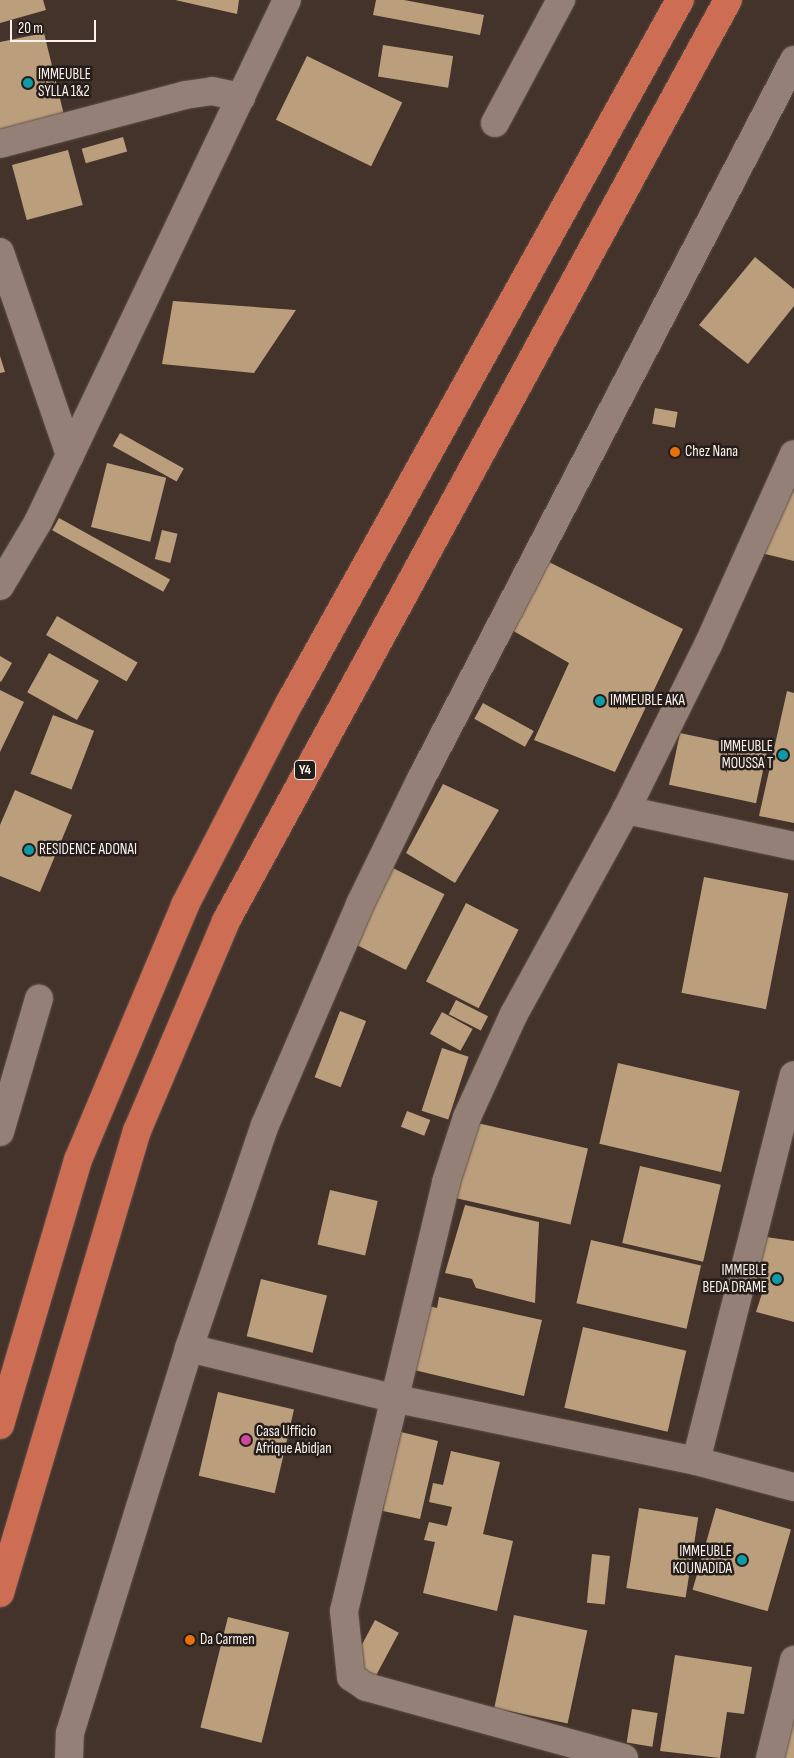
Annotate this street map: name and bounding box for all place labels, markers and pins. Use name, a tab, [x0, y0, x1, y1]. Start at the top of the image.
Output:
place label: IMMEUBLE SYLLA 1&2	[38, 65, 91, 100]
marker: IMMEUBLE SYLLA 1&2	[22, 77, 34, 89]
place label: Chez Nana	[685, 443, 738, 461]
marker: Chez Nana	[669, 446, 681, 458]
place label: IMMEUBLE AKA	[610, 692, 685, 710]
marker: IMMEUBLE AKA	[594, 695, 606, 707]
place label: IMMEUBLE MOUSSA T	[720, 737, 773, 772]
marker: IMMEUBLE MOUSSA T	[777, 749, 789, 761]
place label: RESIDENCE ADONAI	[39, 841, 137, 859]
marker: RESIDENCE ADONAI	[23, 844, 35, 856]
place label: IMMEBLE BEDA DRAME	[702, 1261, 767, 1296]
marker: IMMEBLE BEDA DRAME	[771, 1273, 783, 1285]
place label: Casa Ufficio Afrique Abidjan	[256, 1422, 332, 1457]
marker: Casa Ufficio Afrique Abidjan	[240, 1434, 252, 1446]
place label: IMMEUBLE KOUNADIDA	[673, 1542, 732, 1577]
marker: IMMEUBLE KOUNADIDA	[736, 1554, 748, 1566]
place label: Da Carmen	[200, 1631, 255, 1649]
marker: Da Carmen	[184, 1634, 196, 1646]

